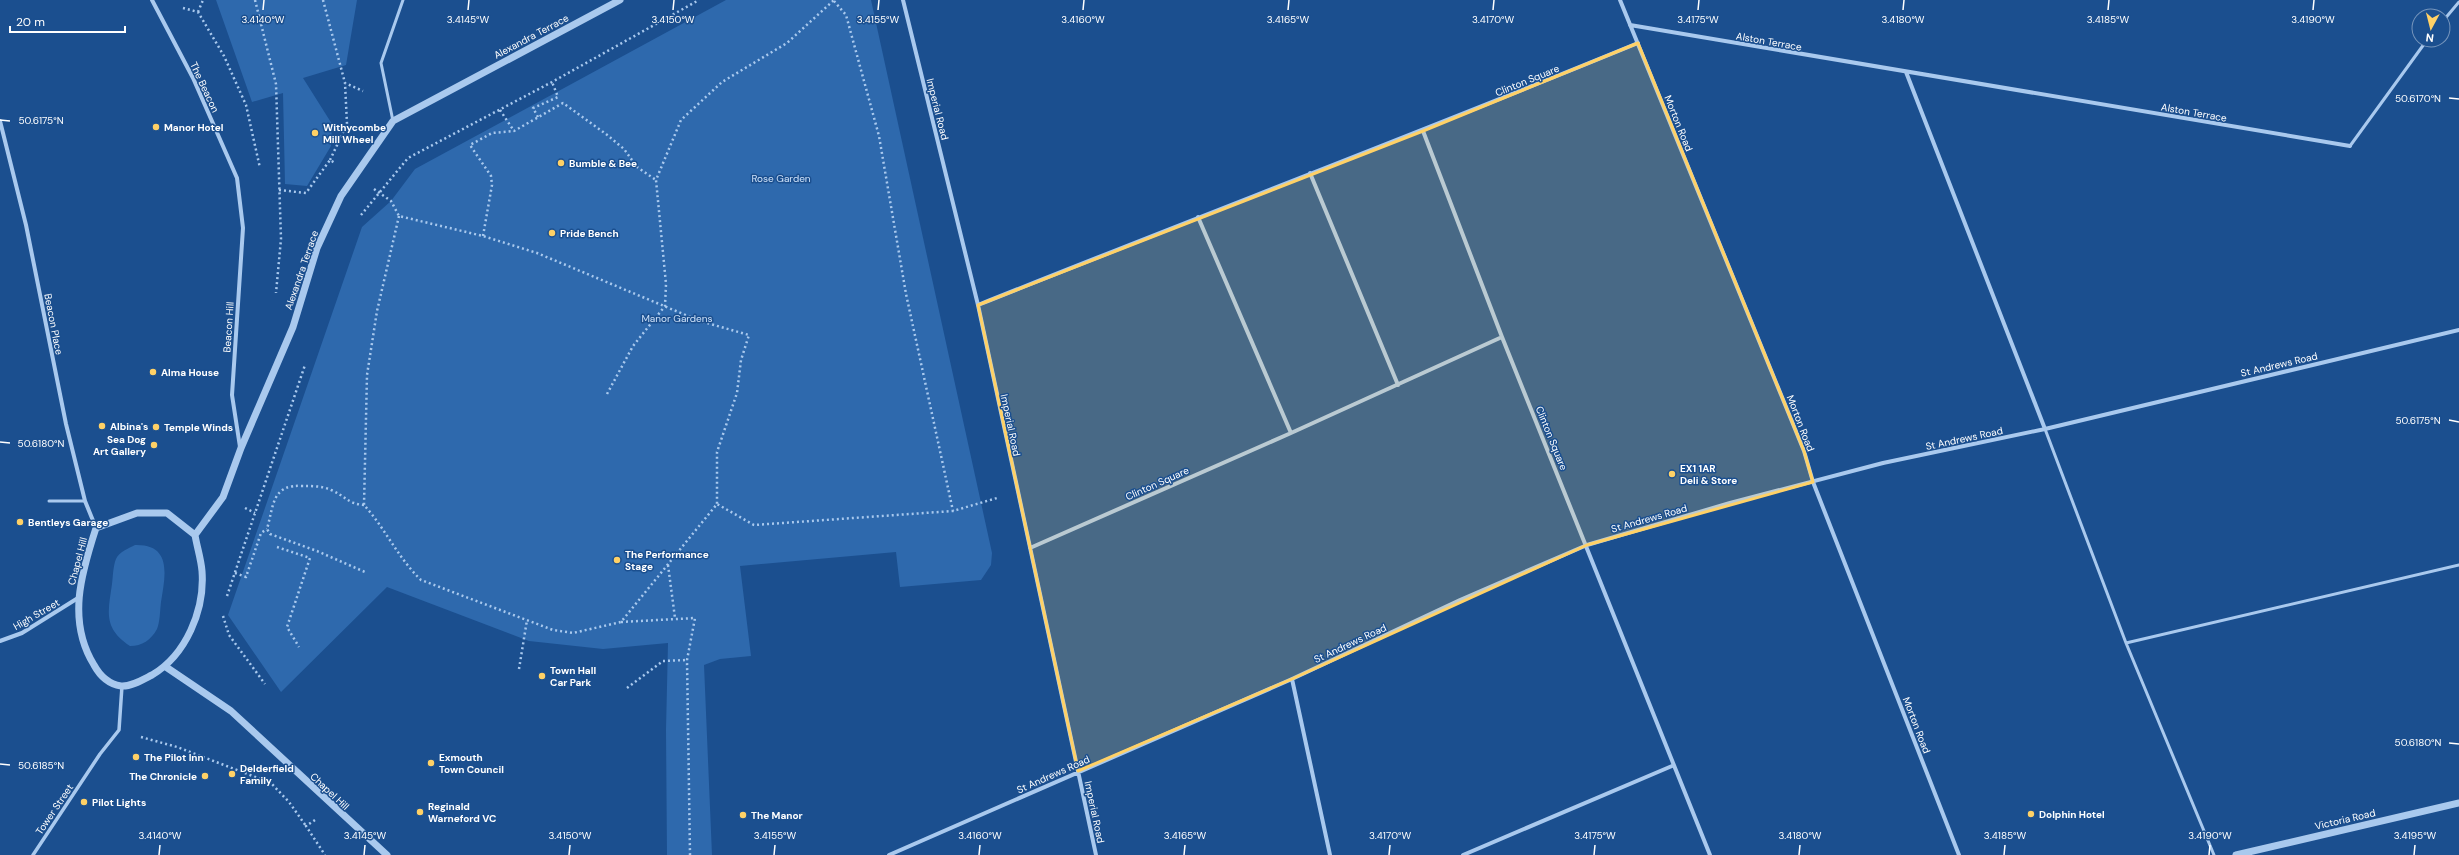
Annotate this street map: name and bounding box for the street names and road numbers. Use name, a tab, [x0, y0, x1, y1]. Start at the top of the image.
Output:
street label: Alexandra Terrace	[491, 11, 571, 62]
street label: Alston Terrace	[1735, 29, 1803, 54]
street label: The Beacon	[187, 60, 222, 115]
street label: Clinton Square	[1493, 62, 1561, 99]
street label: Imperial Road	[924, 77, 951, 141]
street label: Morton Road	[1661, 93, 1696, 153]
street label: Alston Terrace	[2160, 100, 2228, 125]
street label: Alexandra Terrace	[282, 228, 321, 312]
street label: Beacon Place	[41, 292, 66, 356]
street label: Beacon Hill	[220, 301, 237, 353]
street label: St Andrews Road	[2239, 349, 2319, 380]
street label: Imperial Road	[998, 393, 1023, 457]
street label: Morton Road	[1784, 393, 1817, 453]
street label: Clinton Square	[1533, 404, 1570, 472]
street label: St Andrews Road	[1924, 424, 2004, 453]
street label: Clinton Square	[1123, 464, 1191, 503]
street label: St Andrews Road	[1610, 501, 1689, 536]
street label: Chapel Hill	[65, 536, 90, 586]
street label: High Street	[11, 596, 62, 633]
street label: St Andrews Road	[1312, 621, 1389, 666]
street label: Morton Road	[1900, 695, 1933, 755]
street label: St Andrews Road	[1015, 753, 1092, 796]
street label: Chapel Hill	[307, 770, 352, 813]
street label: Imperial Road	[1082, 780, 1107, 844]
street label: Tower Street	[33, 781, 76, 837]
street label: Victoria Road	[2314, 806, 2377, 833]

